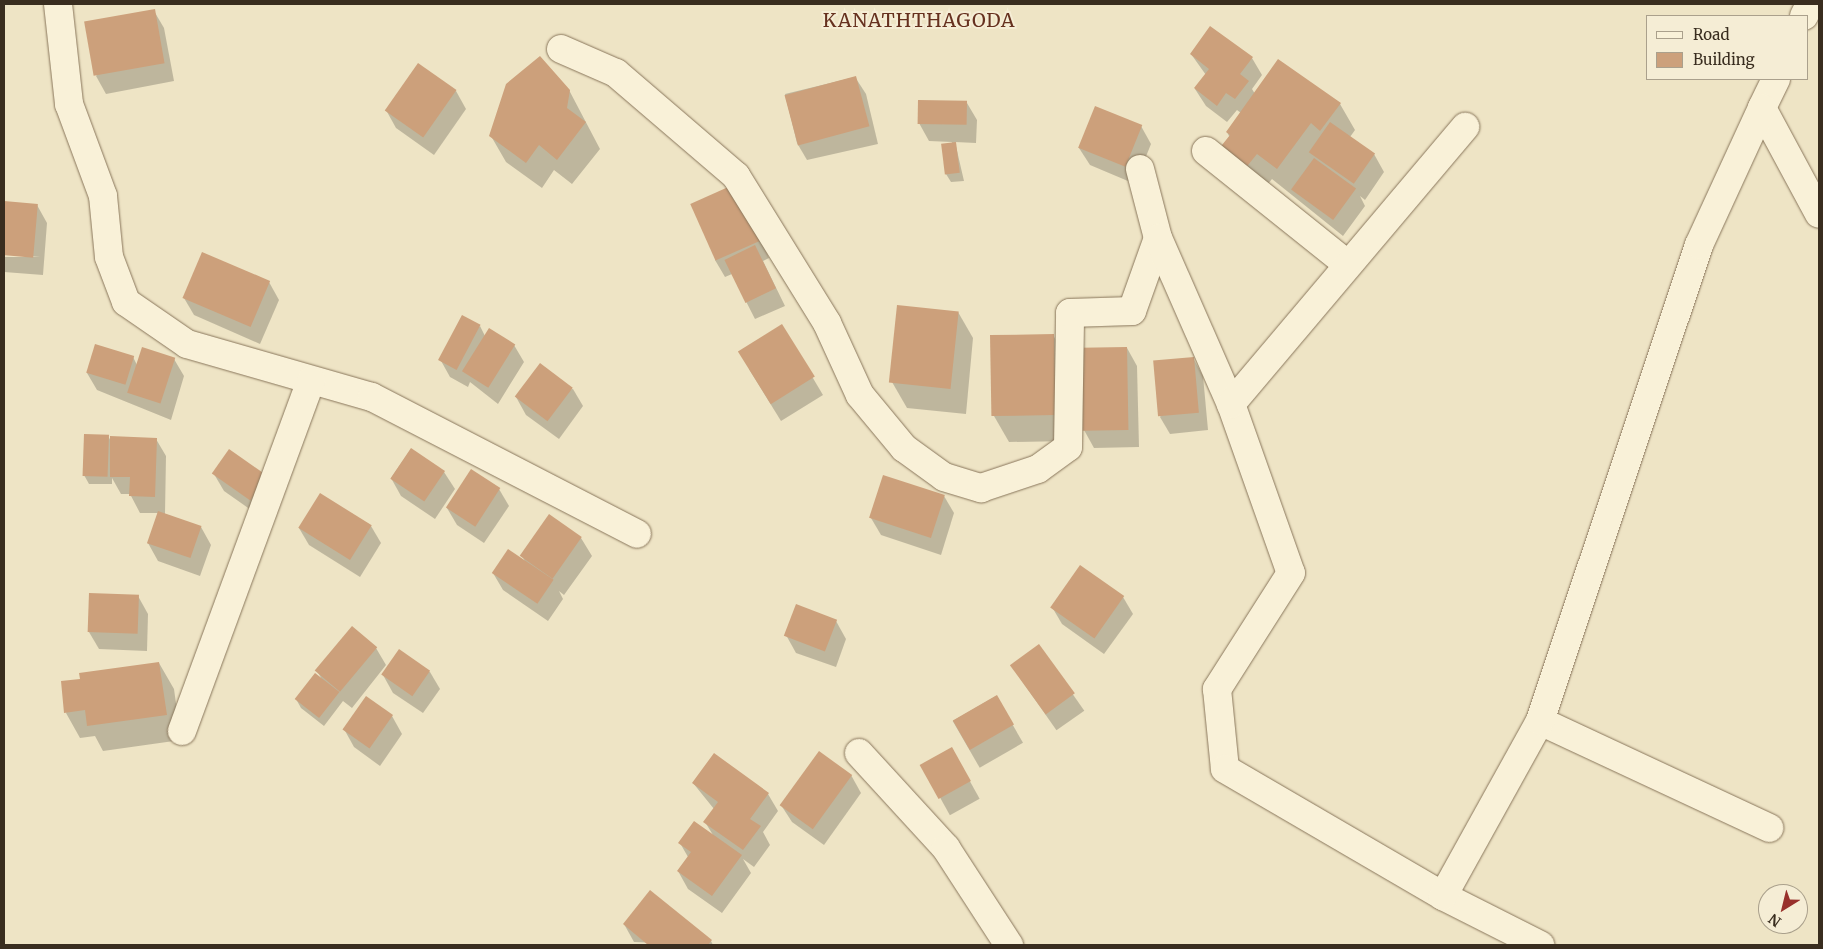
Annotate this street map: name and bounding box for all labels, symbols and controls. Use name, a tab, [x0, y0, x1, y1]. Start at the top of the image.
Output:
district label: KANATHTHAGODA	[821, 10, 1017, 32]
legend	[1646, 15, 1808, 80]
text: Road	[1693, 25, 1729, 44]
text: Building	[1693, 50, 1755, 69]
north arrow	[1758, 884, 1808, 934]
text: N	[1765, 910, 1785, 931]

